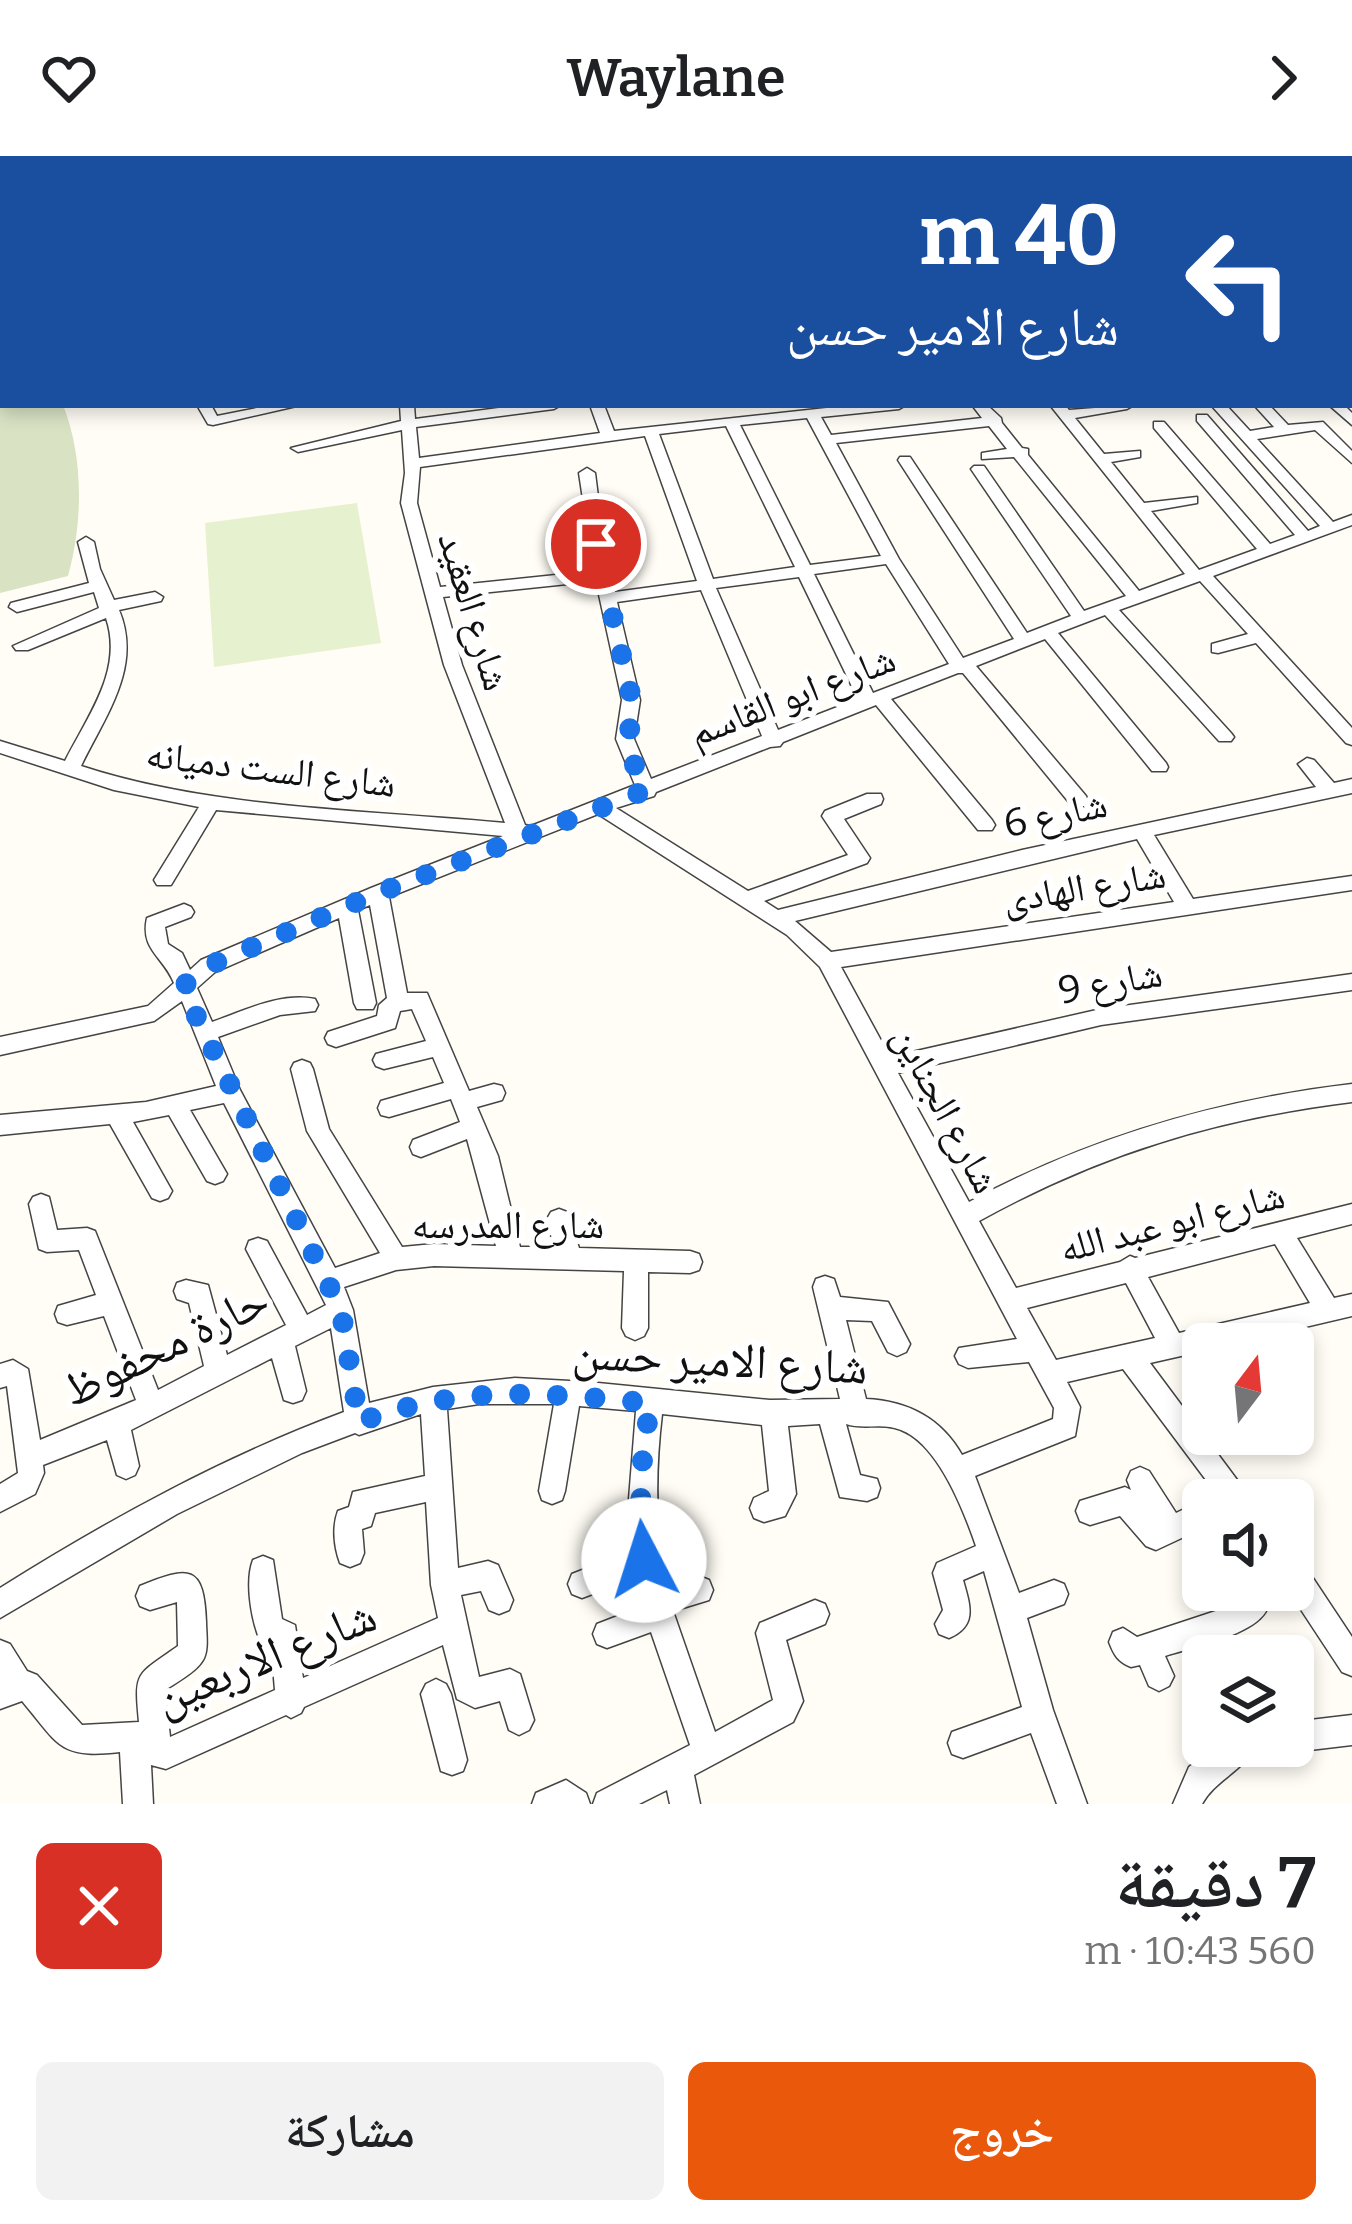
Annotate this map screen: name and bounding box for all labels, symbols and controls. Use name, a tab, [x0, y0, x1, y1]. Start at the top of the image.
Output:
icon: heart	[36, 45, 102, 111]
icon: forward	[1250, 45, 1316, 111]
text: Waylane	[566, 46, 786, 110]
text: 40 m	[919, 185, 1119, 286]
icon: left	[1161, 204, 1317, 360]
text: شارع الامير حسن	[786, 295, 1119, 359]
pin	[545, 493, 647, 595]
icon: arrive	[563, 511, 629, 577]
street label: شارع العقيد	[427, 527, 520, 696]
street label: شارع ابو القاسم	[683, 636, 903, 758]
street label: شارع الست دميانه	[143, 731, 398, 808]
street label: شارع 6	[999, 781, 1111, 848]
street label: شارع الهادى	[999, 851, 1169, 924]
street label: شارع 9	[1055, 950, 1166, 1015]
street label: شارع الجناين	[882, 1018, 1009, 1201]
street label: شارع ابو عبد الله	[1055, 1172, 1290, 1273]
street label: شارع المدرسه	[412, 1202, 604, 1249]
street label: حارة محفوظ	[53, 1270, 278, 1420]
street label: شارع الامير حسن	[571, 1323, 869, 1398]
north arrow	[1182, 1323, 1314, 1455]
map controls	[1182, 1323, 1314, 1767]
button: sound	[1182, 1479, 1314, 1611]
position arrow	[581, 1497, 707, 1623]
street label: شارع الاربعين	[146, 1586, 385, 1729]
button: layers	[1182, 1635, 1314, 1767]
text: 7 دقيقة	[1115, 1840, 1316, 1926]
button: close	[36, 1843, 162, 1969]
text: 560 m · 10:43	[1084, 1928, 1316, 1974]
button: مشاركة	[36, 2062, 664, 2200]
button: خروج	[688, 2062, 1316, 2200]

